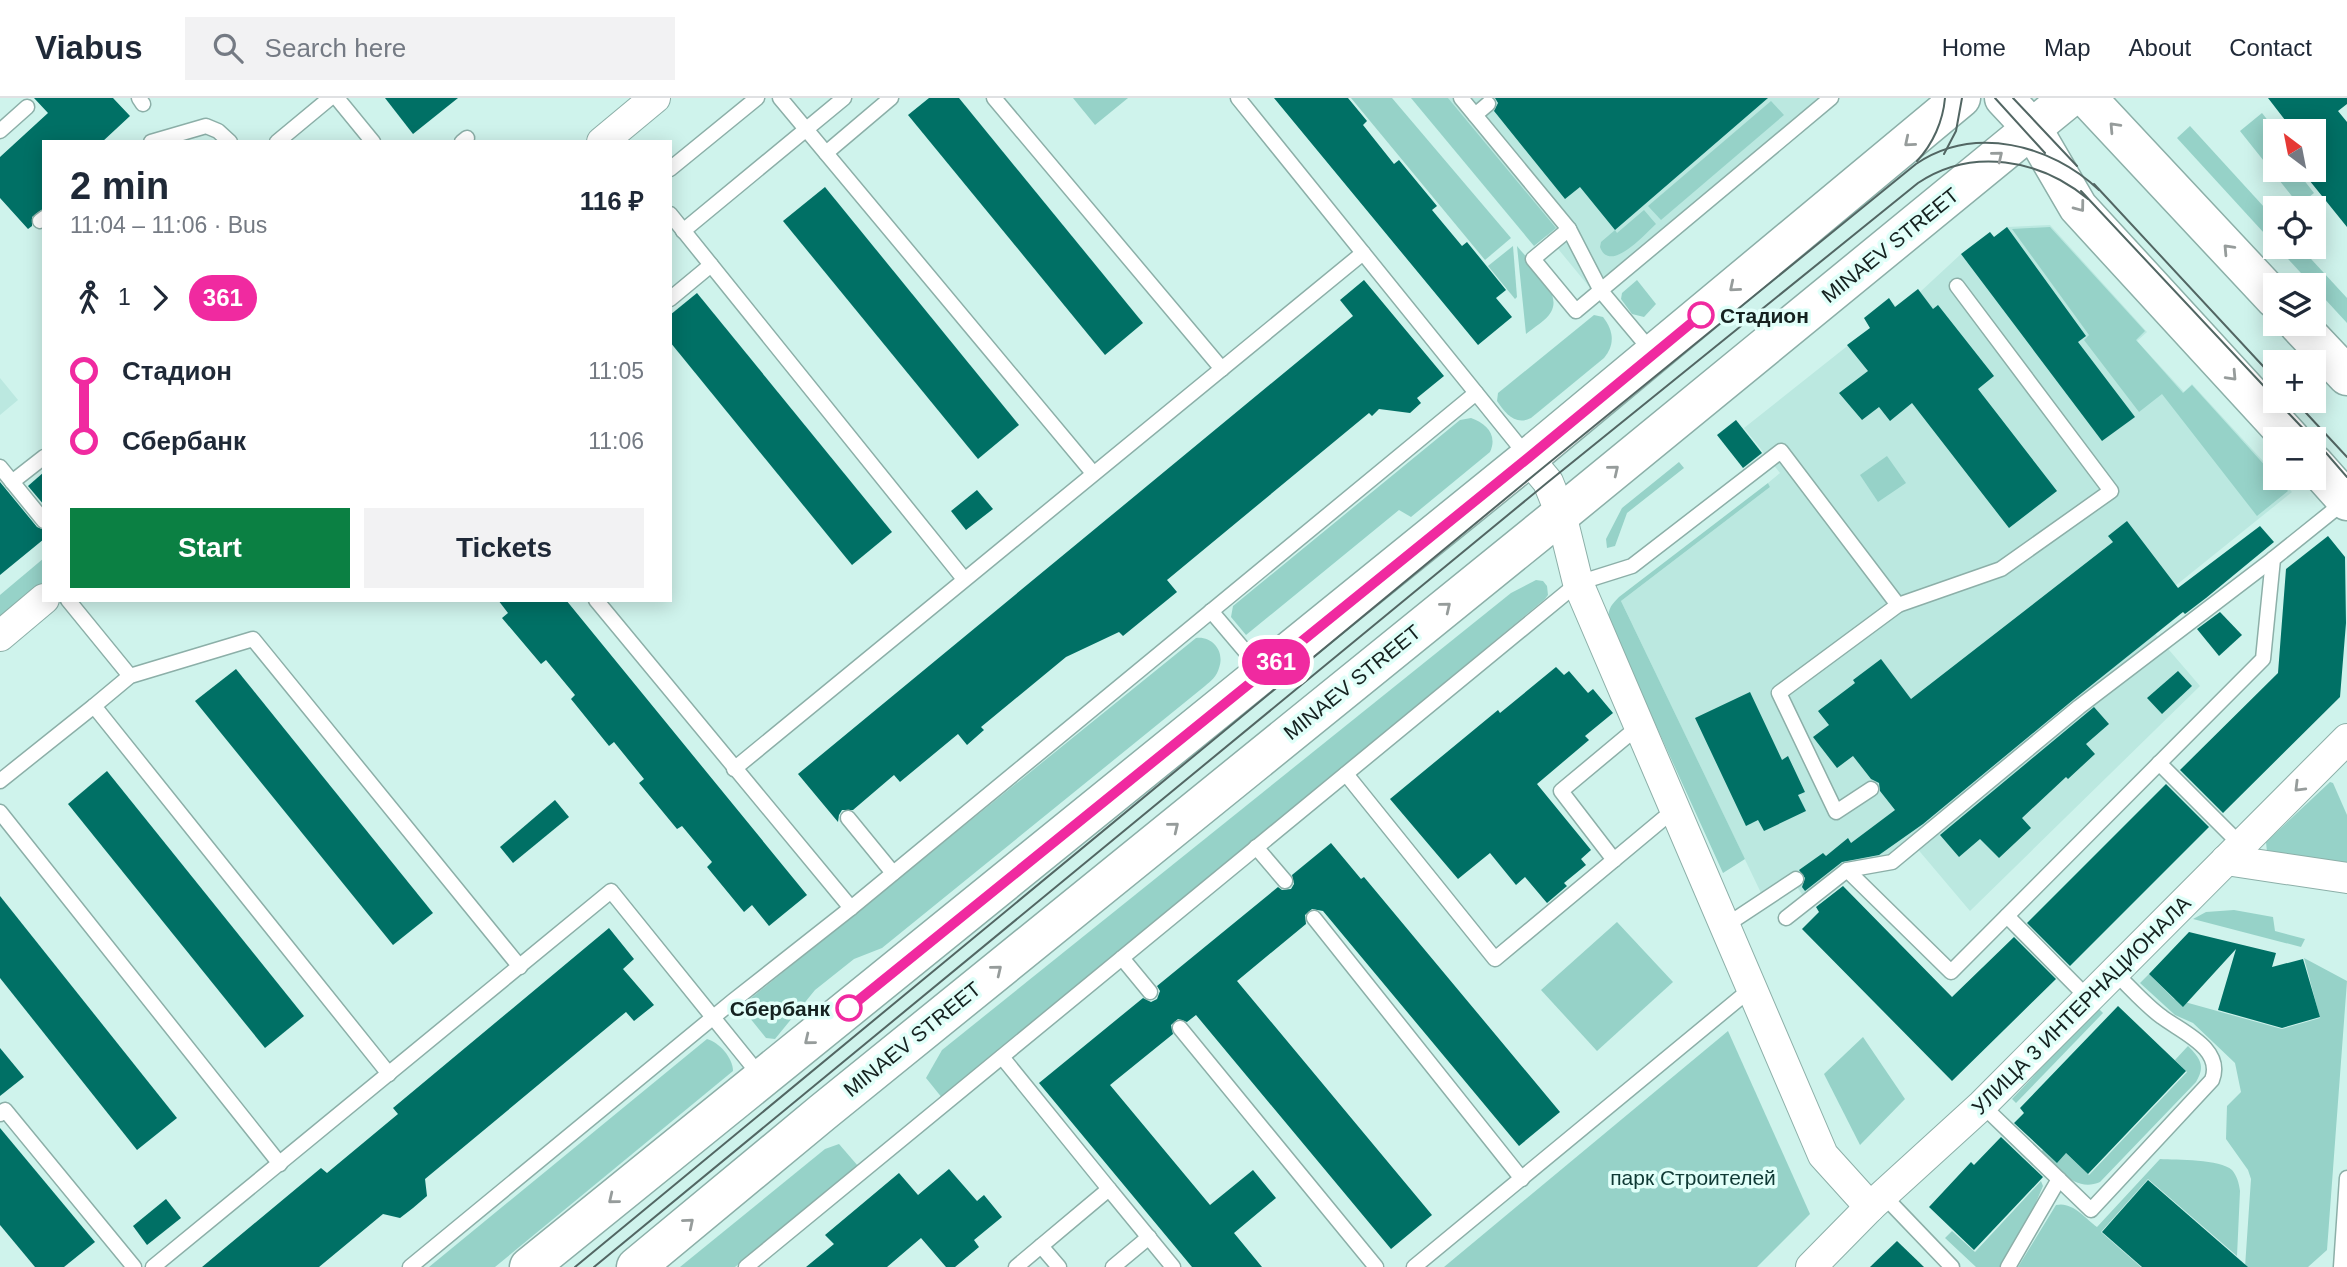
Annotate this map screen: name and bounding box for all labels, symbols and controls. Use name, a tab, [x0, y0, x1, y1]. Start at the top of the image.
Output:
search box	[185, 17, 675, 80]
text: Viabus	[35, 29, 143, 66]
icon: search	[209, 29, 247, 67]
text: Search here	[265, 33, 406, 63]
text: Home	[1942, 34, 2006, 61]
text: Map	[2044, 34, 2091, 61]
text: About	[2129, 34, 2191, 61]
text: Contact	[2229, 34, 2312, 61]
north arrow	[2263, 119, 2326, 182]
map controls	[2263, 119, 2326, 490]
one-way arrow	[2110, 122, 2123, 135]
one-way arrow	[1905, 134, 1918, 146]
one-way arrow	[1991, 151, 2003, 164]
text: 2 min	[70, 165, 169, 207]
street label: MINAEV STREET	[1817, 183, 1963, 307]
text: 116 ₽	[580, 186, 644, 216]
button: locate	[2263, 196, 2326, 259]
one-way arrow	[2071, 199, 2084, 212]
text: 11:04 – 11:06 · Bus	[70, 212, 267, 238]
one-way arrow	[2224, 244, 2237, 257]
button: layers	[2263, 273, 2326, 336]
icon: walk	[70, 279, 108, 317]
icon: forward	[141, 279, 179, 317]
one-way arrow	[1730, 279, 1742, 292]
text: 1	[118, 284, 131, 310]
text: 361	[203, 284, 243, 311]
marker: Стадион	[1688, 302, 1714, 328]
place label: Стадион	[1720, 304, 1809, 327]
button: +	[2263, 350, 2326, 413]
text: Стадион	[122, 356, 232, 386]
text: 11:05	[588, 358, 644, 384]
one-way arrow	[2224, 368, 2237, 381]
text: Сбербанк	[122, 426, 246, 456]
button: −	[2263, 427, 2326, 490]
text: 11:06	[588, 428, 644, 454]
one-way arrow	[1606, 466, 1618, 479]
button: Start	[70, 508, 350, 588]
button: Tickets	[364, 508, 644, 588]
one-way arrow	[1437, 603, 1450, 615]
street label: MINAEV STREET	[1279, 620, 1425, 744]
line badge: 361	[1236, 639, 1316, 685]
text: 361	[1256, 648, 1296, 675]
one-way arrow	[2295, 779, 2307, 791]
one-way arrow	[1165, 823, 1178, 835]
street label: УЛИЦА 3 ИНТЕРНАЦИОНАЛА	[1967, 891, 2195, 1119]
one-way arrow	[989, 966, 1001, 979]
street label: MINAEV STREET	[839, 977, 985, 1101]
marker: Сбербанк	[836, 995, 862, 1021]
place label: Сбербанк	[730, 997, 830, 1020]
one-way arrow	[804, 1032, 816, 1045]
park label: парк Строителей	[1610, 1166, 1776, 1189]
one-way arrow	[609, 1191, 622, 1203]
one-way arrow	[681, 1219, 693, 1232]

